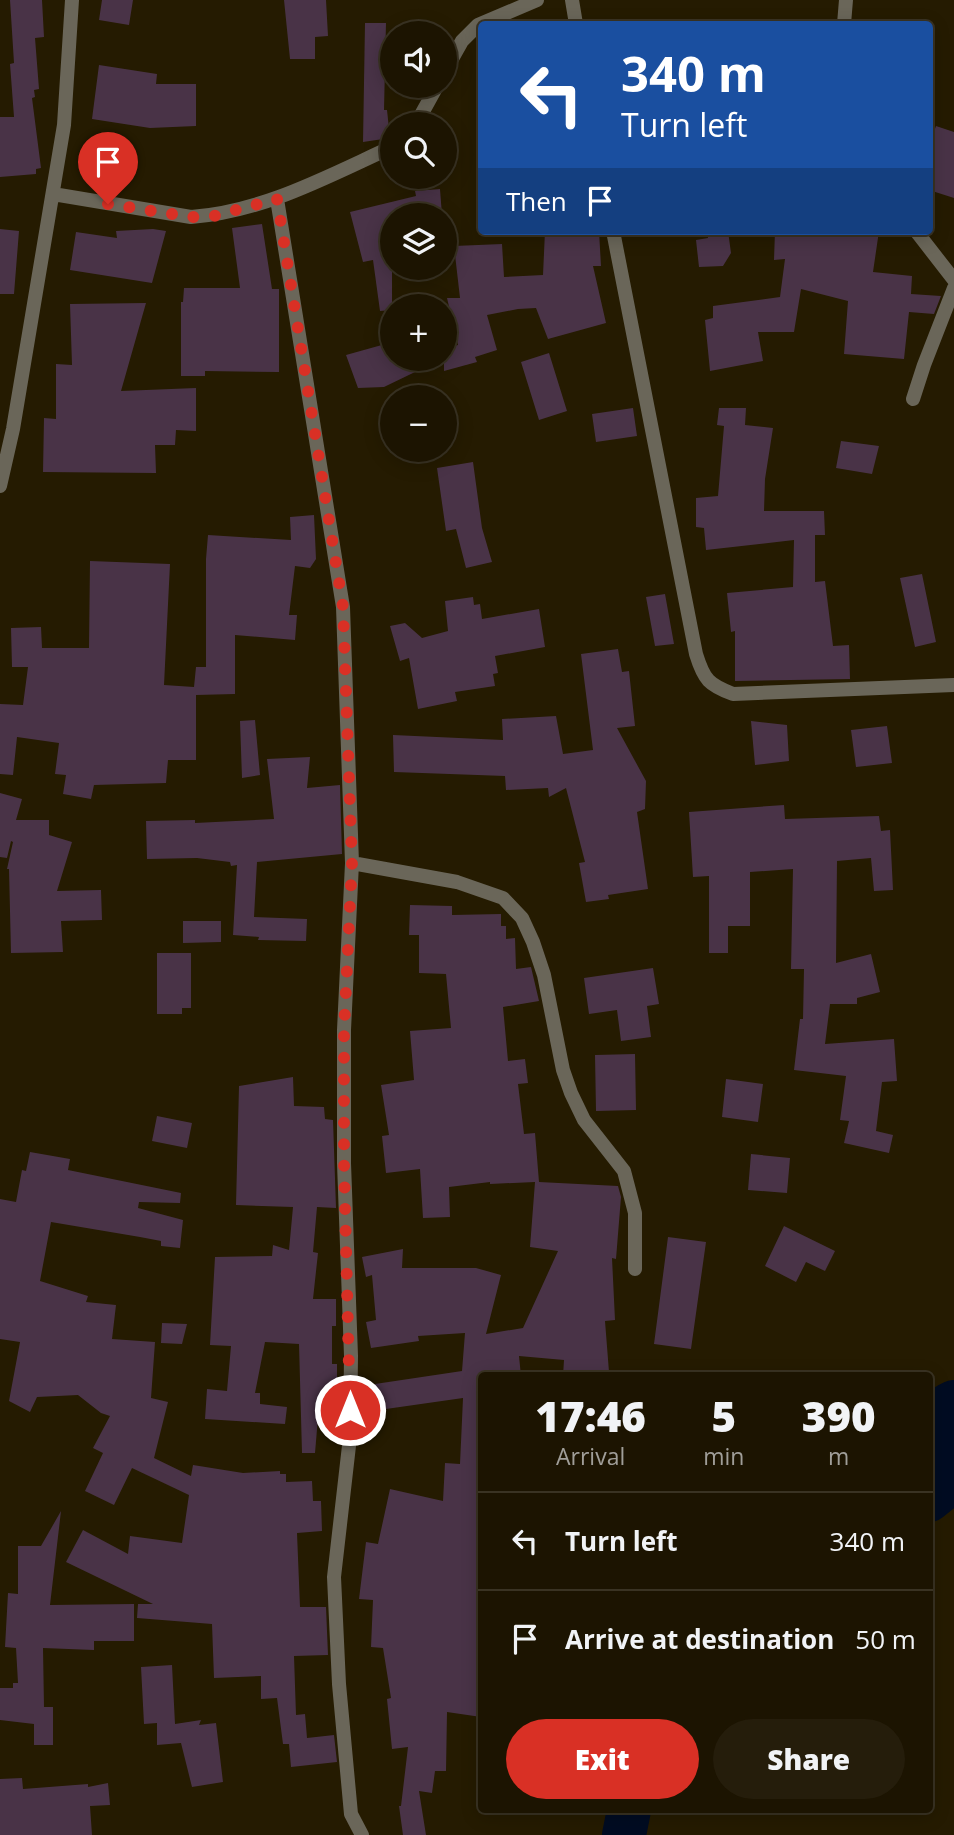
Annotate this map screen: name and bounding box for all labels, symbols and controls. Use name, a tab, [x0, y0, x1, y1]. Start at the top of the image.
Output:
map controls	[380, 21, 457, 462]
button: sound	[380, 21, 457, 98]
text: 340 m	[621, 40, 766, 106]
icon: left	[506, 49, 597, 140]
text: Turn left	[621, 103, 747, 146]
button: search	[380, 112, 457, 189]
pin	[78, 132, 138, 204]
icon: arrive	[89, 143, 127, 181]
icon: arrive	[581, 182, 619, 220]
text: Then	[506, 183, 567, 219]
button: layers	[380, 203, 457, 280]
button: +	[380, 294, 457, 371]
button: −	[380, 385, 457, 462]
position arrow	[313, 1373, 387, 1447]
text: 17:46	[535, 1387, 646, 1444]
text: 5	[712, 1387, 736, 1444]
text: 390	[802, 1387, 876, 1444]
text: Arrival	[556, 1440, 625, 1472]
text: min	[703, 1440, 744, 1472]
text: m	[828, 1440, 849, 1472]
icon: left	[506, 1522, 544, 1560]
text: Turn left	[565, 1523, 677, 1559]
text: 340 m	[830, 1523, 905, 1559]
icon: arrive	[506, 1620, 544, 1658]
text: Arrive at destination	[565, 1621, 834, 1657]
text: 50 m	[855, 1621, 916, 1657]
button: Exit	[506, 1719, 699, 1799]
button: Share	[713, 1719, 905, 1799]

